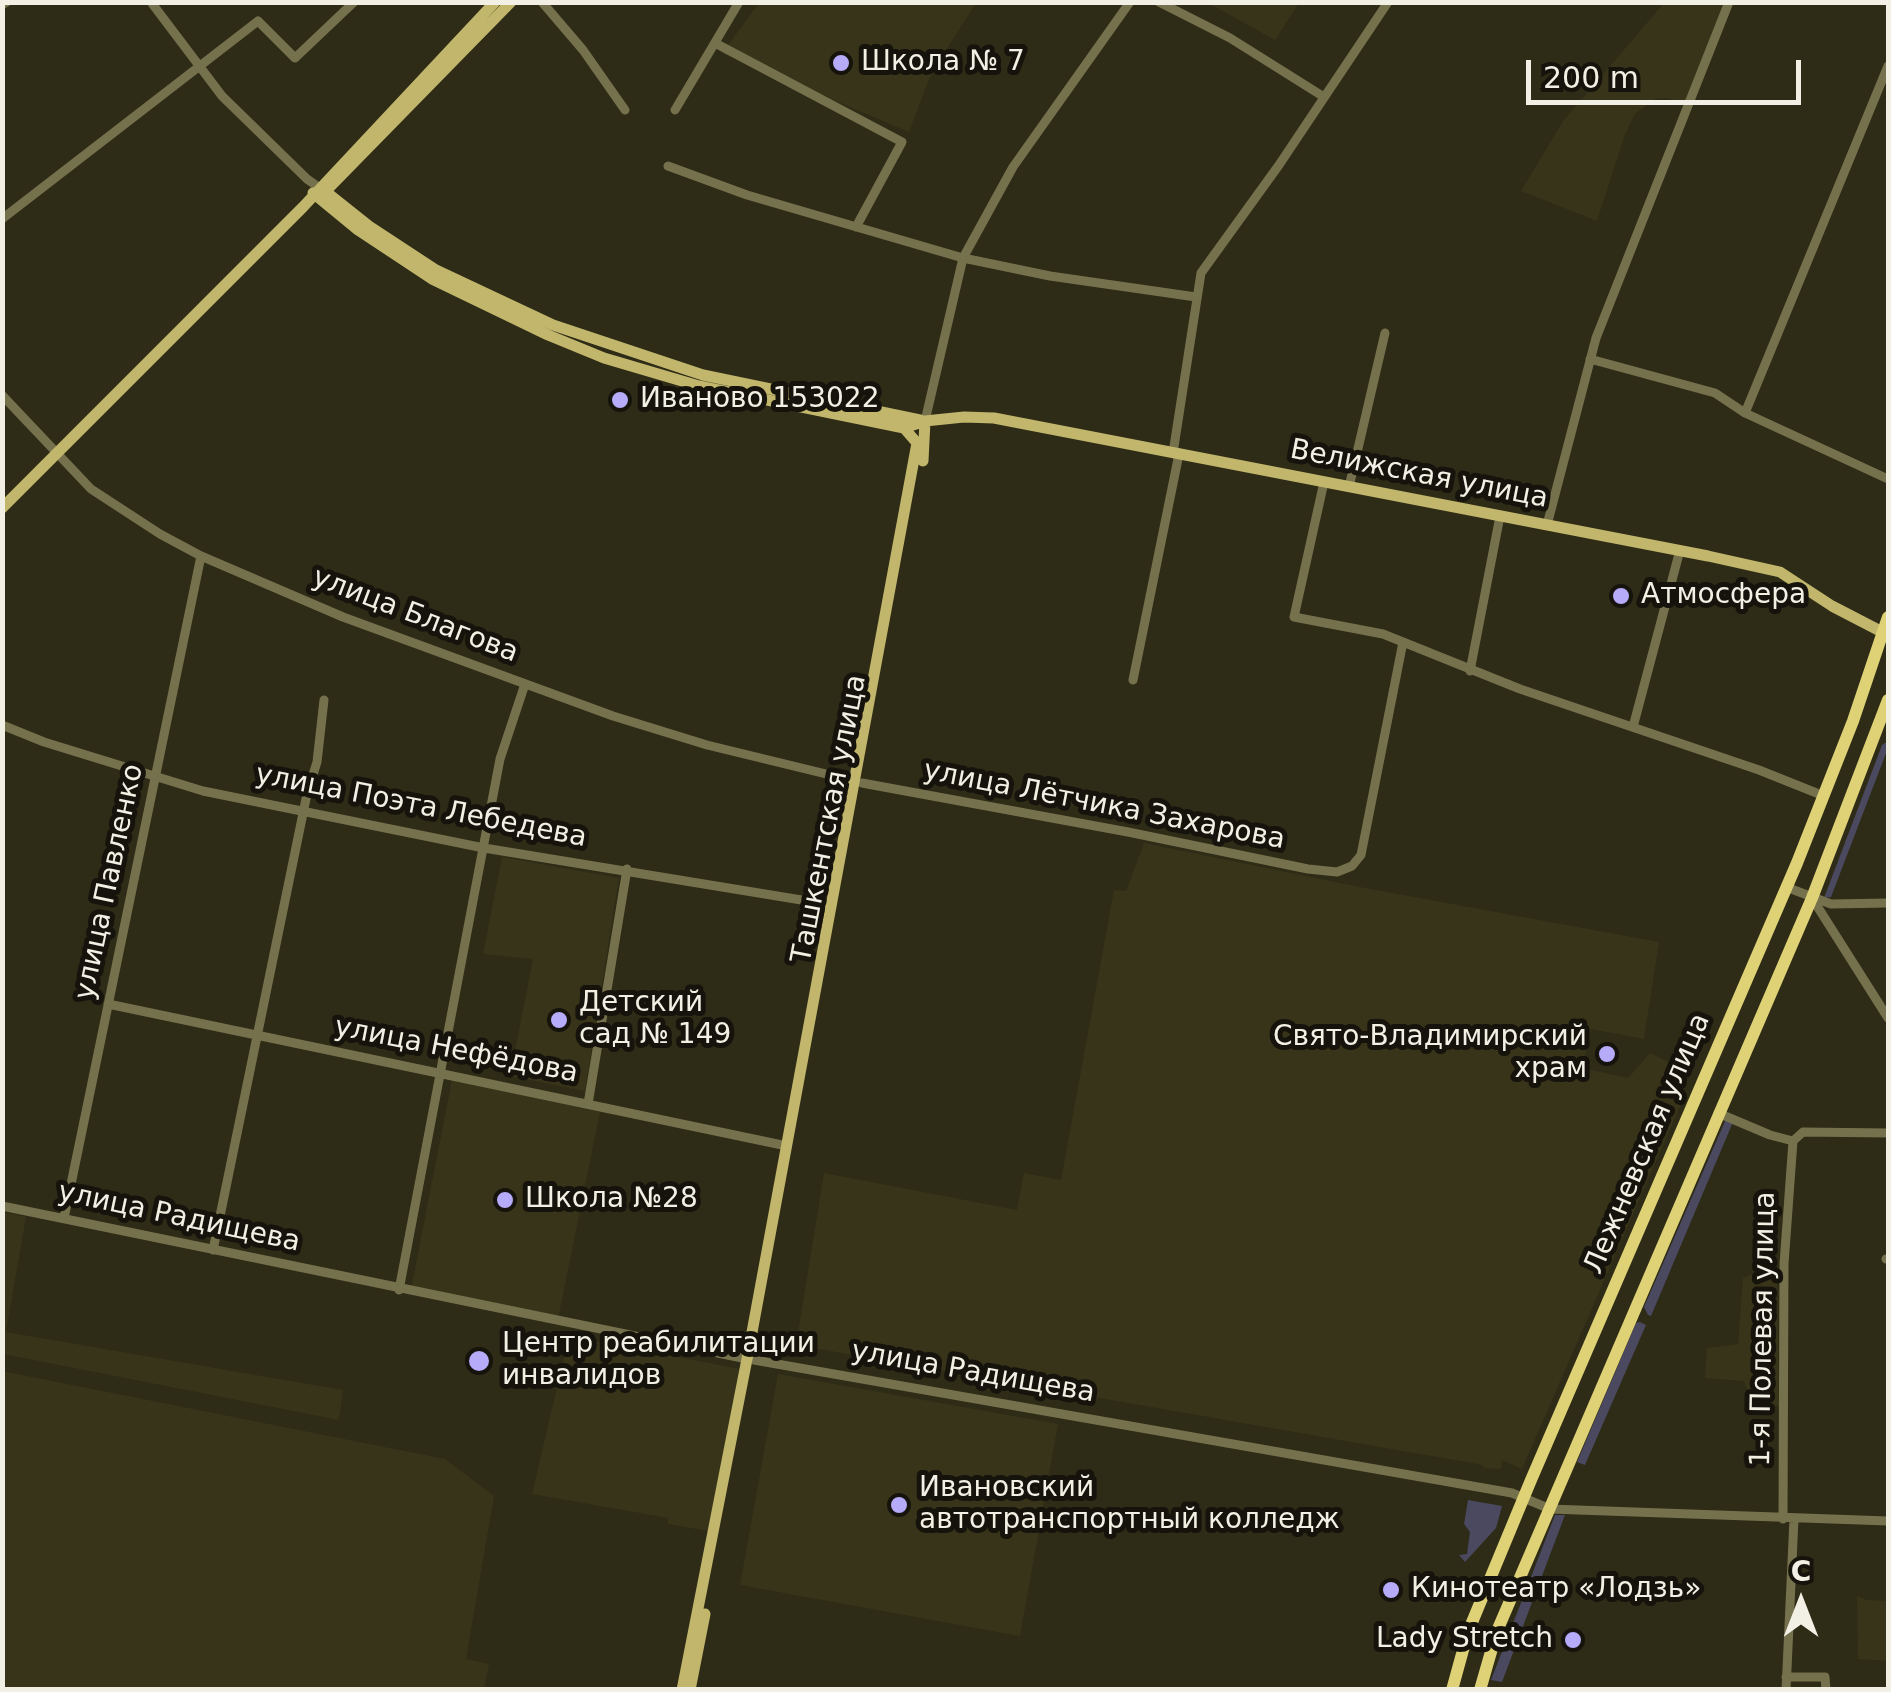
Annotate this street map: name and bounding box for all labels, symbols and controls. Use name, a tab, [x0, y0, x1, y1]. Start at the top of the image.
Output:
scale bar	[1531, 40, 1806, 102]
place label: Школа № 7	[861, 46, 1025, 80]
marker: Школа № 7	[830, 52, 852, 74]
text: 200 m	[1543, 60, 1639, 95]
place label: Иваново 153022	[640, 383, 879, 417]
marker: Иваново 153022	[609, 389, 631, 411]
street label: Велижская улица	[1287, 434, 1551, 516]
street label: улица Благова	[307, 561, 523, 671]
place label: Атмосфера	[1641, 579, 1806, 613]
marker: Атмосфера	[1610, 585, 1632, 607]
street label: Ташкентская улица	[786, 672, 874, 966]
street label: улица Лётчика Захарова	[920, 754, 1288, 858]
street label: улица Поэта Лебедева	[253, 758, 589, 856]
street label: улица Павленко	[69, 761, 151, 1003]
place label: Детский сад № 149	[579, 987, 731, 1053]
marker: Детский сад № 149	[548, 1009, 570, 1031]
street label: Лежневская улица	[1578, 1009, 1718, 1279]
street label: улица Нефёдова	[331, 1011, 581, 1091]
place label: Свято-Владимирский храм	[1273, 1021, 1587, 1087]
marker: Свято-Владимирский храм	[1596, 1043, 1618, 1065]
street label: улица Радищева	[55, 1176, 303, 1260]
place label: Школа №28	[525, 1183, 698, 1217]
marker: Школа №28	[494, 1189, 516, 1211]
street label: 1-я Полевая улица	[1745, 1191, 1783, 1467]
place label: Центр реабилитации инвалидов	[502, 1328, 815, 1394]
street label: улица Радищева	[849, 1335, 1097, 1411]
marker: Центр реабилитации инвалидов	[466, 1348, 492, 1374]
place label: Ивановский автотранспортный колледж	[919, 1472, 1340, 1538]
marker: Ивановский автотранспортный колледж	[888, 1494, 910, 1516]
north arrow	[1751, 1552, 1851, 1652]
text: С	[1791, 1555, 1811, 1588]
place label: Кинотеатр «Лодзь»	[1411, 1573, 1701, 1607]
marker: Кинотеатр «Лодзь»	[1380, 1579, 1402, 1601]
place label: Lady Stretch	[1376, 1623, 1553, 1657]
marker: Lady Stretch	[1562, 1629, 1584, 1651]

